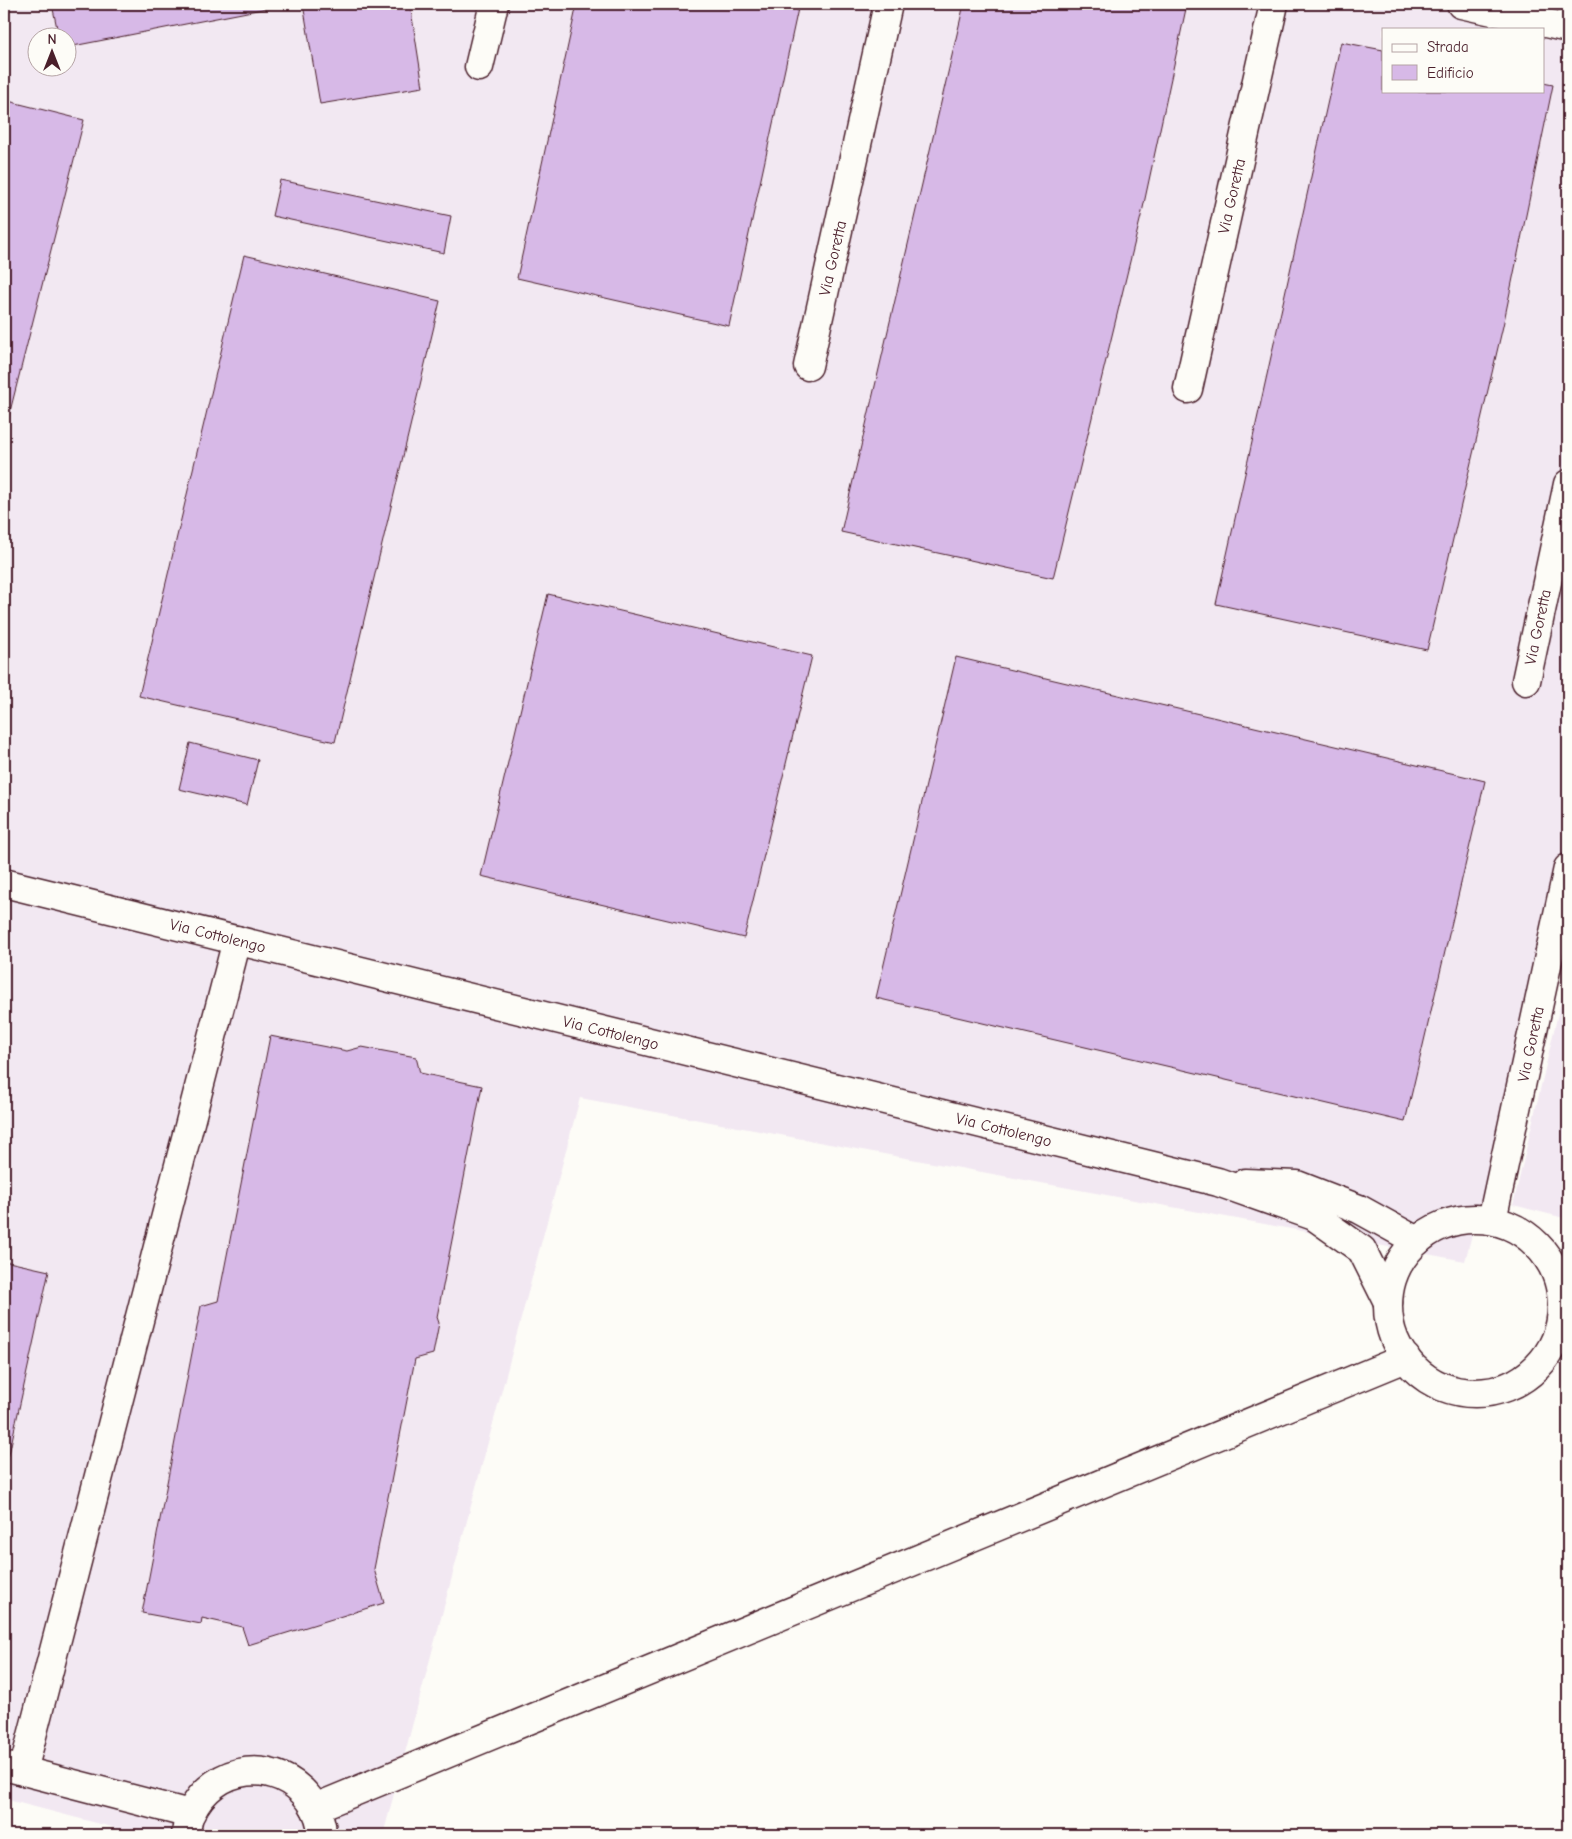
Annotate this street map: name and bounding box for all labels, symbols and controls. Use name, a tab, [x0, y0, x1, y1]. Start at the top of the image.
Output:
north arrow	[28, 28, 78, 78]
legend	[1382, 28, 1544, 92]
text: N	[47, 31, 57, 48]
text: Strada	[1427, 38, 1469, 56]
text: Edificio	[1427, 64, 1474, 82]
street label: Via Goretta	[1215, 157, 1249, 236]
street label: Via Goretta	[816, 219, 850, 298]
street label: Via Goretta	[1521, 588, 1555, 667]
street label: Via Cottolengo	[168, 915, 268, 957]
street label: Via Goretta	[1514, 1005, 1548, 1084]
street label: Via Cottolengo	[561, 1012, 661, 1054]
street label: Via Cottolengo	[954, 1109, 1054, 1151]

